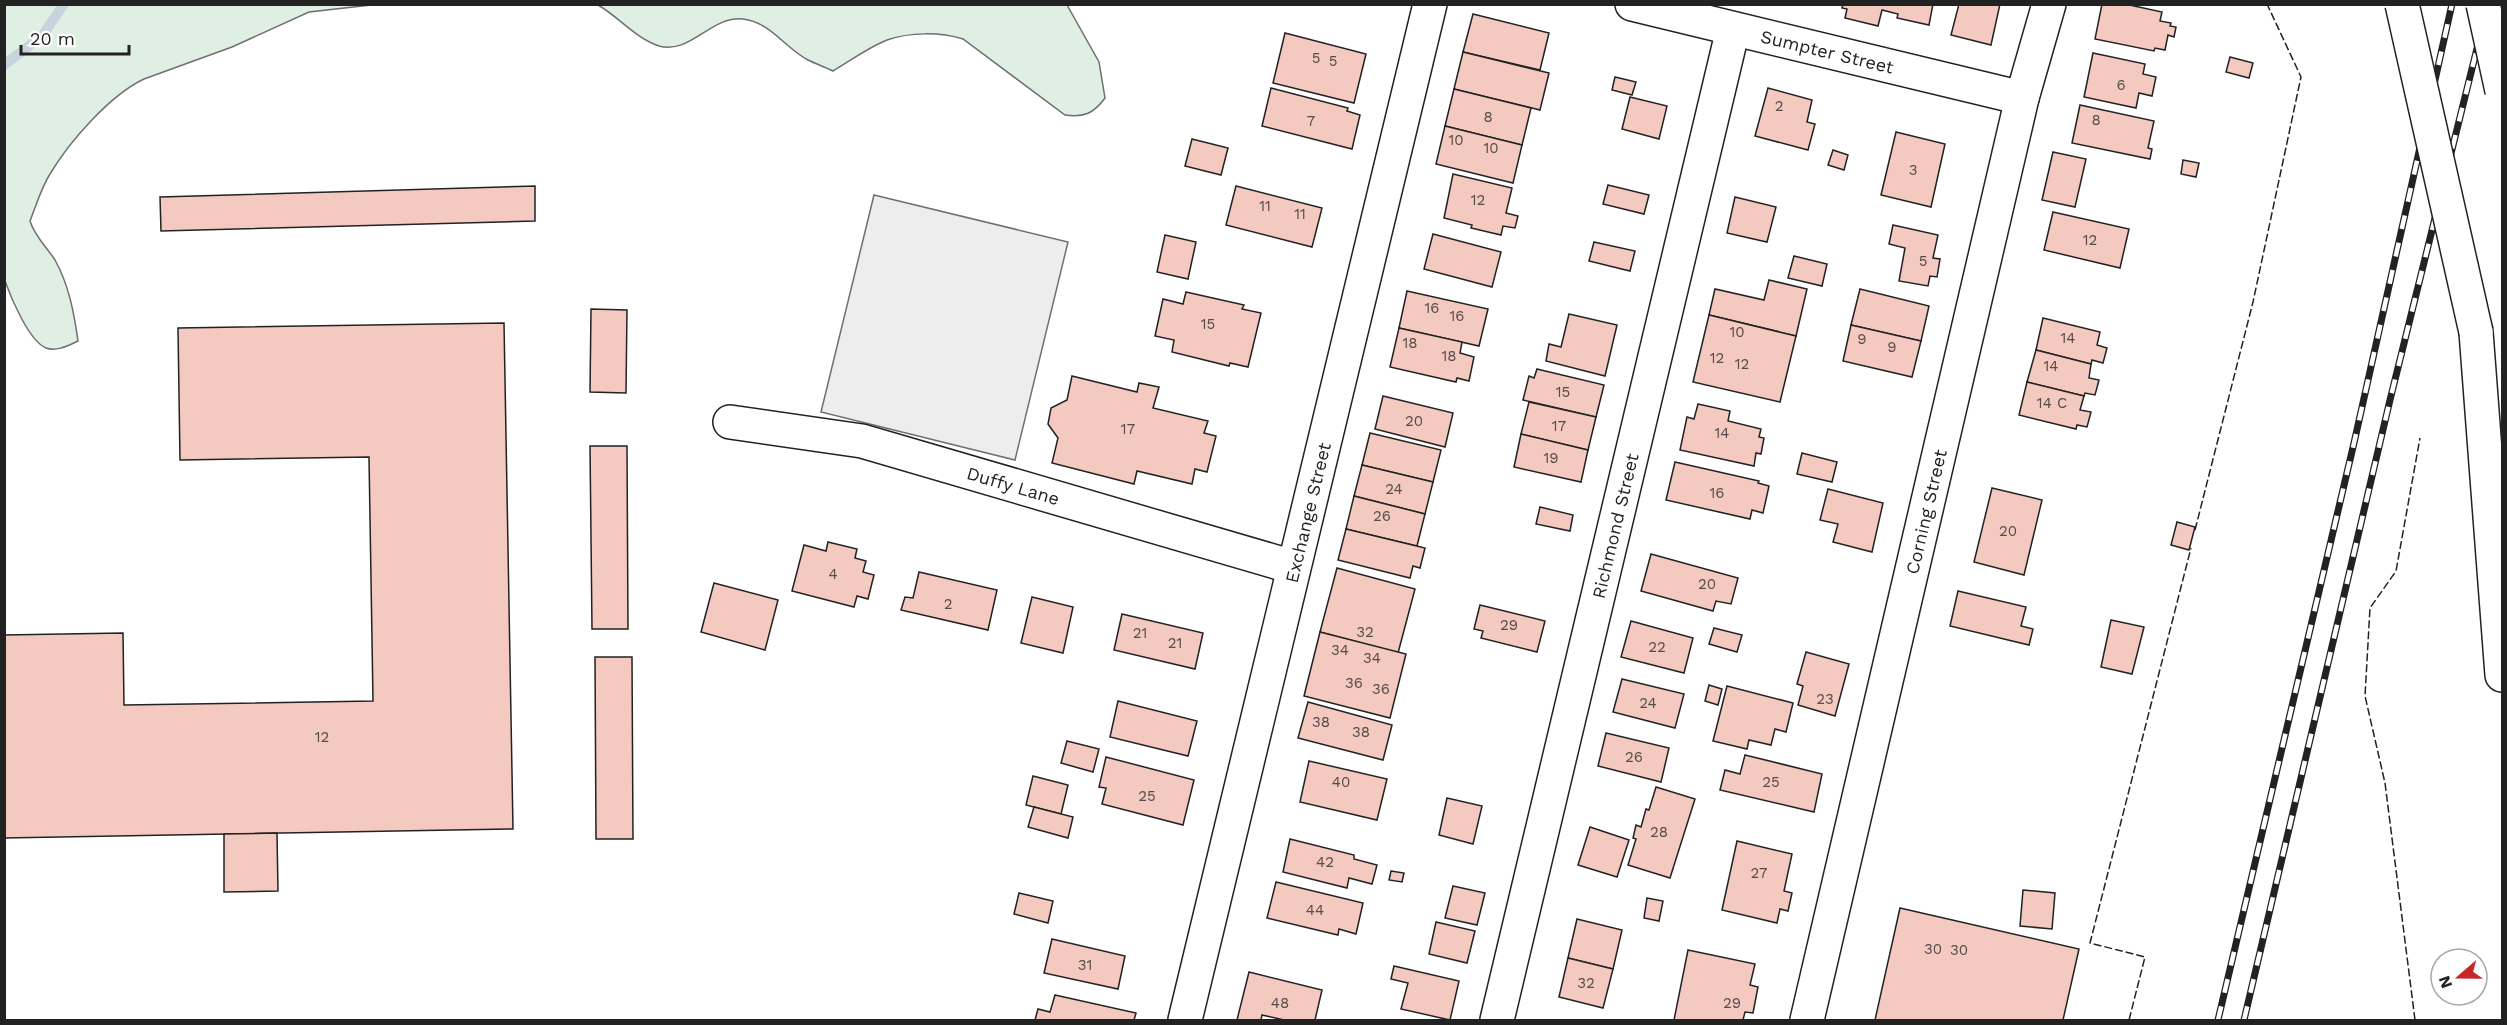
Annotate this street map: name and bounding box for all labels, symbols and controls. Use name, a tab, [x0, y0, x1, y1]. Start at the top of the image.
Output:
scale bar	[21, 18, 129, 56]
street label: Sumpter Street	[1759, 25, 1896, 77]
text: 20 m	[30, 28, 75, 49]
house number: 5	[1312, 49, 1320, 67]
house number: 5	[1329, 52, 1337, 70]
house number: 6	[2116, 76, 2126, 94]
house number: 2	[1775, 97, 1783, 115]
house number: 8	[1483, 108, 1493, 126]
house number: 8	[2091, 111, 2101, 129]
house number: 7	[1307, 112, 1315, 130]
house number: 10	[1448, 131, 1464, 149]
house number: 10	[1483, 139, 1499, 157]
house number: 3	[1909, 161, 1917, 179]
house number: 12	[1471, 191, 1485, 209]
house number: 11	[1259, 197, 1271, 215]
house number: 11	[1294, 205, 1306, 223]
house number: 12	[2083, 231, 2097, 249]
house number: 5	[1919, 252, 1927, 270]
house number: 16	[1425, 299, 1439, 317]
house number: 16	[1450, 307, 1464, 325]
house number: 15	[1201, 315, 1215, 333]
house number: 10	[1729, 323, 1745, 341]
house number: 14	[2060, 329, 2076, 347]
house number: 9	[1857, 330, 1867, 348]
house number: 18	[1402, 334, 1418, 352]
house number: 9	[1887, 338, 1897, 356]
house number: 18	[1441, 347, 1457, 365]
house number: 12	[1710, 349, 1724, 367]
house number: 12	[1735, 355, 1749, 373]
house number: 14	[2043, 357, 2059, 375]
house number: 15	[1556, 383, 1570, 401]
house number: 14 C	[2037, 394, 2067, 412]
house number: 20	[1405, 412, 1423, 430]
house number: 17	[1552, 417, 1566, 435]
house number: 17	[1121, 420, 1135, 438]
house number: 14	[1714, 424, 1730, 442]
street label: Exchange Street	[1280, 440, 1335, 585]
street label: Corning Street	[1901, 447, 1950, 576]
house number: 19	[1543, 449, 1559, 467]
street label: Richmond Street	[1587, 451, 1642, 601]
street label: Duffy Lane	[964, 462, 1062, 509]
house number: 24	[1385, 480, 1403, 498]
house number: 16	[1710, 484, 1724, 502]
house number: 26	[1373, 507, 1391, 525]
house number: 20	[1999, 522, 2017, 540]
house number: 4	[828, 565, 838, 583]
house number: 20	[1698, 575, 1716, 593]
house number: 2	[944, 595, 952, 613]
house number: 29	[1500, 616, 1518, 634]
house number: 32	[1356, 623, 1374, 641]
house number: 21	[1133, 624, 1147, 642]
house number: 21	[1168, 634, 1182, 652]
house number: 22	[1648, 638, 1666, 656]
house number: 34	[1331, 641, 1349, 659]
house number: 34	[1363, 649, 1381, 667]
house number: 36	[1345, 674, 1363, 692]
house number: 36	[1372, 680, 1390, 698]
house number: 23	[1816, 690, 1834, 708]
house number: 24	[1639, 694, 1657, 712]
house number: 38	[1312, 713, 1330, 731]
house number: 38	[1352, 723, 1370, 741]
house number: 12	[315, 728, 329, 746]
house number: 26	[1625, 748, 1643, 766]
house number: 40	[1332, 773, 1350, 791]
house number: 25	[1762, 773, 1780, 791]
house number: 25	[1138, 787, 1156, 805]
house number: 28	[1650, 823, 1668, 841]
house number: 42	[1316, 853, 1334, 871]
house number: 27	[1751, 864, 1767, 882]
house number: 44	[1306, 901, 1324, 919]
house number: 30	[1924, 940, 1942, 958]
house number: 30	[1950, 941, 1968, 959]
north arrow	[2429, 947, 2489, 1007]
house number: 31	[1078, 956, 1092, 974]
text: N	[2434, 973, 2456, 991]
house number: 32	[1577, 974, 1595, 992]
house number: 48	[1271, 994, 1289, 1012]
house number: 29	[1723, 994, 1741, 1012]

